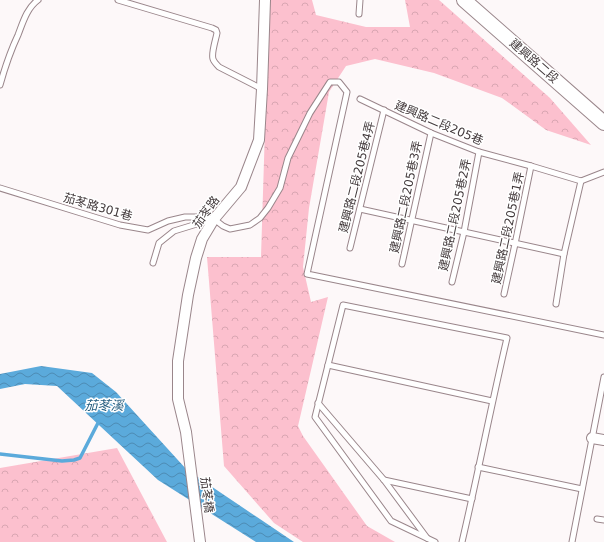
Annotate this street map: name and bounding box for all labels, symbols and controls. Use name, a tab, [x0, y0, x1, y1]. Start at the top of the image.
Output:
street label: 建興路二段	[507, 36, 561, 86]
street label: 建興路二段205巷	[393, 98, 485, 148]
street label: 建興路二段205巷4弄	[336, 120, 378, 234]
street label: 建興路二段205巷3弄	[387, 140, 425, 254]
street label: 建興路二段205巷2弄	[436, 158, 474, 272]
street label: 建興路二段205巷1弄	[489, 171, 527, 285]
street label: 茄苳路301巷	[62, 190, 134, 224]
street label: 茄苳路	[190, 193, 222, 231]
water label: 茄苳溪	[84, 398, 125, 413]
street label: 茄苳橋	[198, 476, 216, 514]

